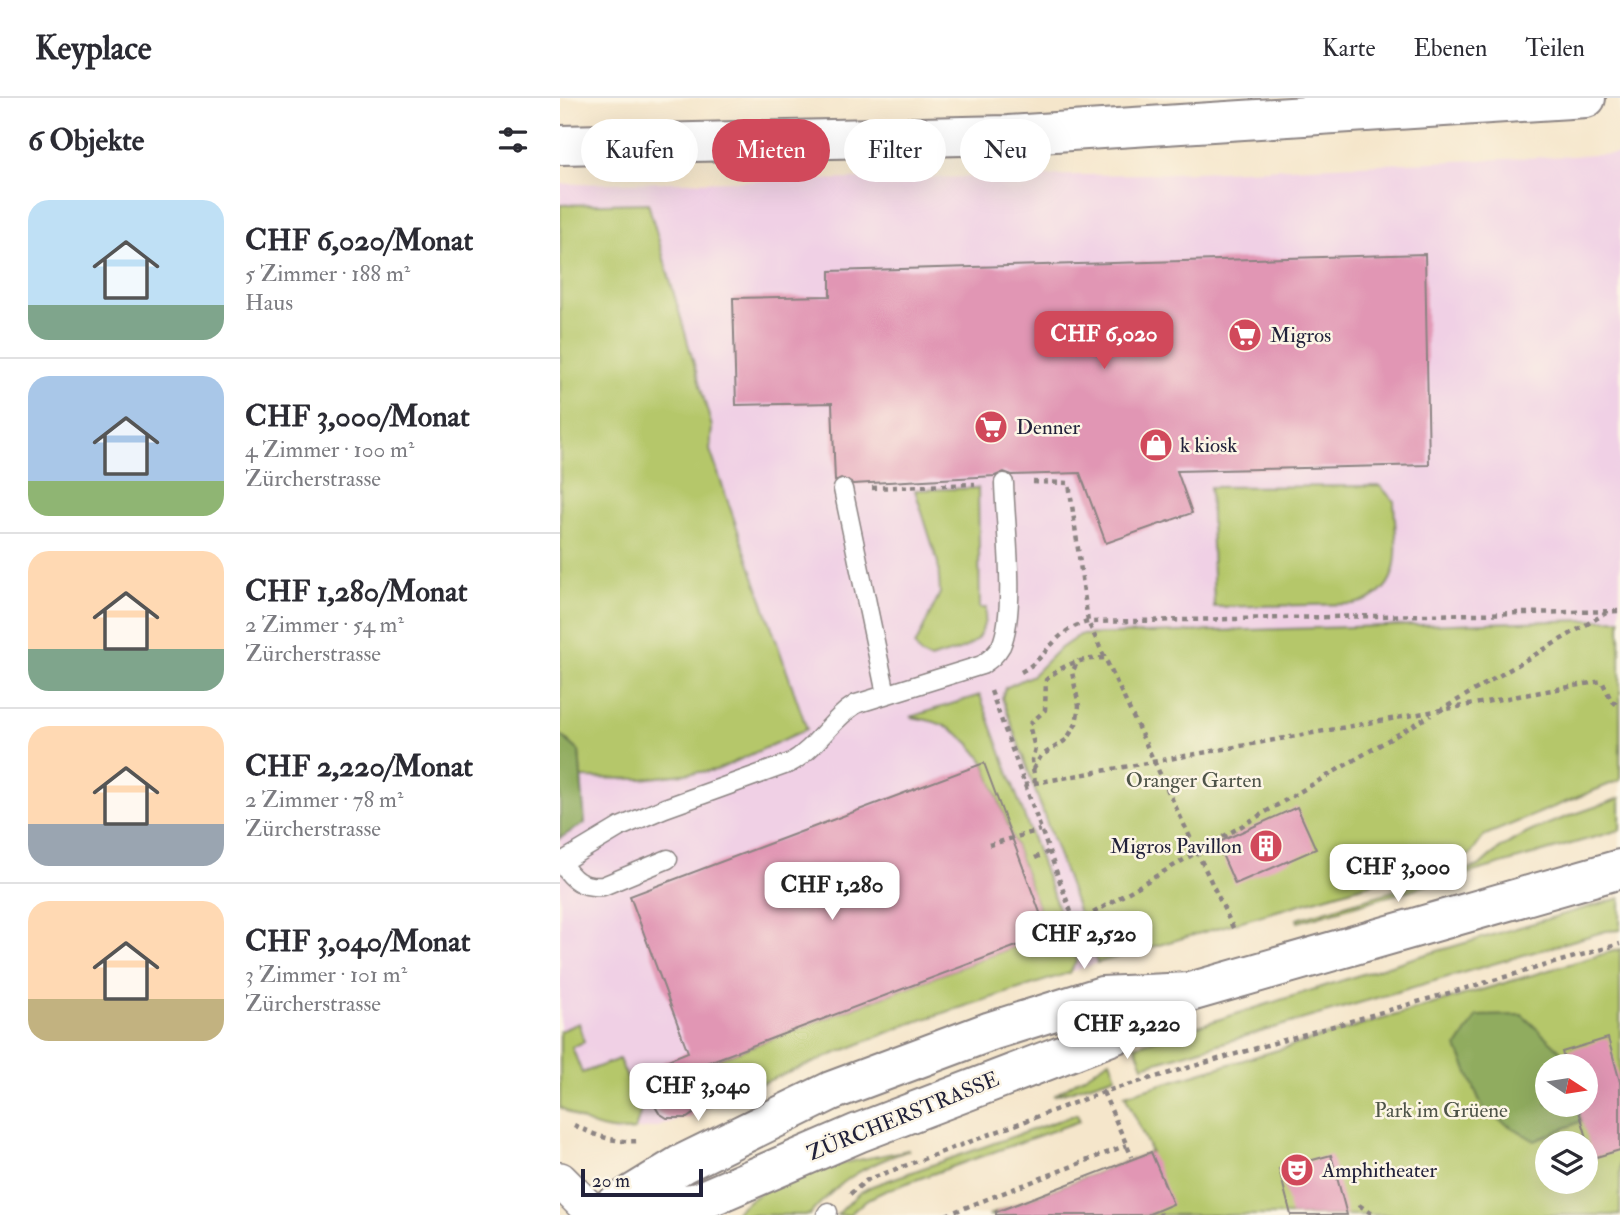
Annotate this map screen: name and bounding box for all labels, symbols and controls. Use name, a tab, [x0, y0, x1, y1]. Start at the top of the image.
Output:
text: Keyplace	[35, 28, 152, 69]
text: Karte	[1322, 33, 1375, 64]
text: Ebenen	[1413, 33, 1487, 64]
text: Teilen	[1525, 33, 1585, 64]
chip: Kaufen	[581, 119, 698, 182]
chip: Mieten	[712, 119, 830, 182]
chip: Filter	[844, 119, 946, 182]
chip: Neu	[960, 119, 1051, 182]
icon: filters	[494, 121, 532, 159]
text: 6 Objekte	[28, 122, 144, 159]
text: CHF 6,020/Monat	[245, 222, 473, 259]
icon: home	[84, 228, 168, 312]
text: 5 Zimmer · 188 m²	[245, 259, 410, 288]
text: Haus	[245, 288, 293, 317]
pin: CHF 6,020	[1024, 312, 1184, 371]
supermarket icon: Migros	[1226, 316, 1264, 354]
text: CHF 6,020	[1050, 319, 1158, 348]
place label: Migros	[1270, 322, 1331, 349]
text: CHF 3,000/Monat	[245, 398, 470, 435]
icon: home	[84, 404, 168, 488]
supermarket icon: Denner	[972, 408, 1010, 446]
place label: Denner	[1016, 414, 1080, 441]
shop icon: k kiosk	[1137, 426, 1175, 464]
place label: k kiosk	[1180, 432, 1237, 459]
text: 4 Zimmer · 100 m²	[245, 435, 414, 464]
text: Zürcherstrasse	[245, 464, 381, 493]
text: CHF 1,280/Monat	[245, 573, 467, 610]
icon: home	[84, 579, 168, 663]
text: 2 Zimmer · 54 m²	[245, 610, 404, 639]
text: Zürcherstrasse	[245, 639, 381, 668]
text: CHF 2,220/Monat	[245, 748, 473, 785]
icon: home	[84, 754, 168, 838]
park label: Oranger Garten	[1126, 767, 1262, 794]
text: 2 Zimmer · 78 m²	[245, 785, 403, 814]
text: Zürcherstrasse	[245, 814, 381, 843]
building icon: Migros Pavillon	[1247, 827, 1285, 865]
place label: Migros Pavillon	[1110, 833, 1242, 860]
pin: CHF 3,000	[1318, 844, 1478, 904]
text: CHF 3,000	[1346, 852, 1450, 881]
pin: CHF 1,280	[752, 862, 912, 922]
text: CHF 1,280	[781, 870, 883, 899]
pin: CHF 2,520	[1004, 912, 1164, 971]
text: CHF 2,520	[1031, 919, 1137, 948]
text: CHF 3,040/Monat	[245, 923, 470, 960]
icon: home	[84, 929, 168, 1013]
text: 3 Zimmer · 101 m²	[245, 960, 407, 989]
text: Zürcherstrasse	[245, 989, 381, 1018]
pin: CHF 2,220	[1047, 1002, 1207, 1061]
text: CHF 2,220	[1073, 1009, 1181, 1038]
north arrow	[1535, 1054, 1598, 1116]
map controls	[1535, 1054, 1598, 1194]
pin: CHF 3,040	[618, 1063, 778, 1123]
street label: ZÜRCHERSTRASSE	[803, 1066, 1003, 1167]
text: CHF 3,040	[645, 1071, 751, 1100]
park label: Park im Grüene	[1374, 1097, 1508, 1124]
button: layers	[1535, 1131, 1598, 1194]
theatre icon: Amphitheater	[1278, 1151, 1316, 1189]
place label: Amphitheater	[1321, 1157, 1437, 1184]
scale bar	[581, 1166, 704, 1198]
text: 20 m	[592, 1169, 630, 1193]

